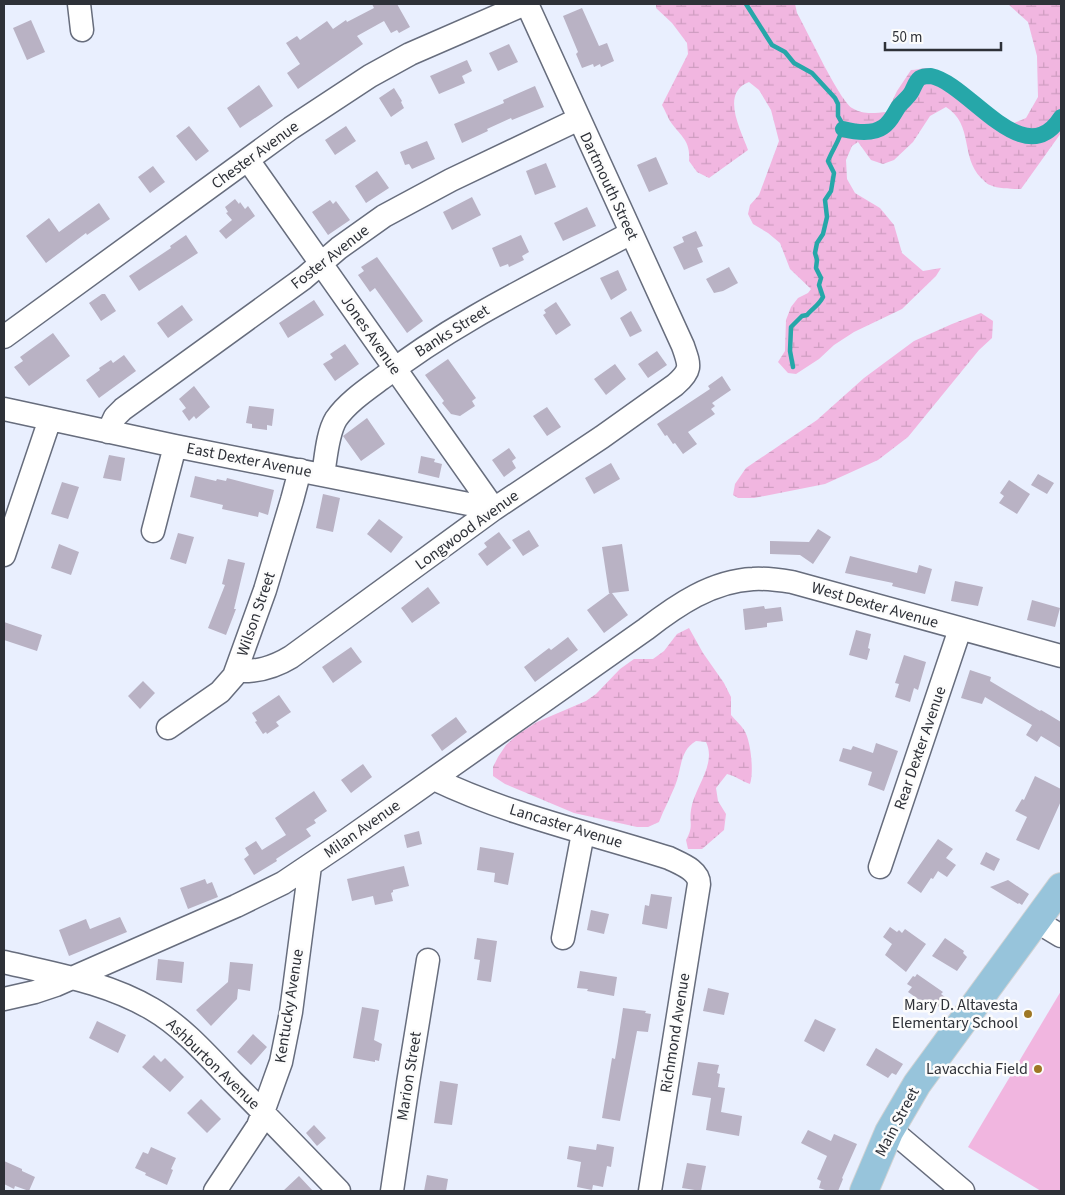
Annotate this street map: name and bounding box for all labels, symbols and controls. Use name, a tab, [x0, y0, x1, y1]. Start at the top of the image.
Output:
scale bar	[885, 20, 1001, 52]
text: 50 m	[892, 27, 922, 48]
street label: Chester Avenue	[207, 116, 303, 194]
street label: Dartmouth Street	[574, 128, 644, 244]
street label: Foster Avenue	[286, 219, 374, 295]
street label: Jones Avenue	[336, 291, 406, 379]
street label: Banks Street	[410, 299, 494, 363]
street label: East Dexter Avenue	[185, 437, 314, 483]
street label: Longwood Avenue	[411, 485, 523, 575]
street label: Wilson Street	[231, 568, 281, 659]
street label: West Dexter Avenue	[809, 576, 941, 634]
street label: Rear Dexter Avenue	[889, 683, 951, 813]
street label: Milan Avenue	[319, 794, 405, 864]
street label: Lancaster Avenue	[507, 798, 625, 854]
street label: Kentucky Avenue	[269, 947, 309, 1065]
street label: Richmond Avenue	[655, 971, 695, 1095]
place label: Mary D. Altavesta Elementary School	[892, 994, 1018, 1034]
marker: Mary D. Altavesta Elementary School	[1022, 1008, 1034, 1020]
street label: Ashburton Avenue	[161, 1013, 265, 1115]
street label: Marion Street	[391, 1029, 427, 1122]
place label: Lavacchia Field	[926, 1058, 1028, 1080]
marker: Lavacchia Field	[1032, 1063, 1044, 1075]
street label: Main Street	[870, 1083, 925, 1161]

